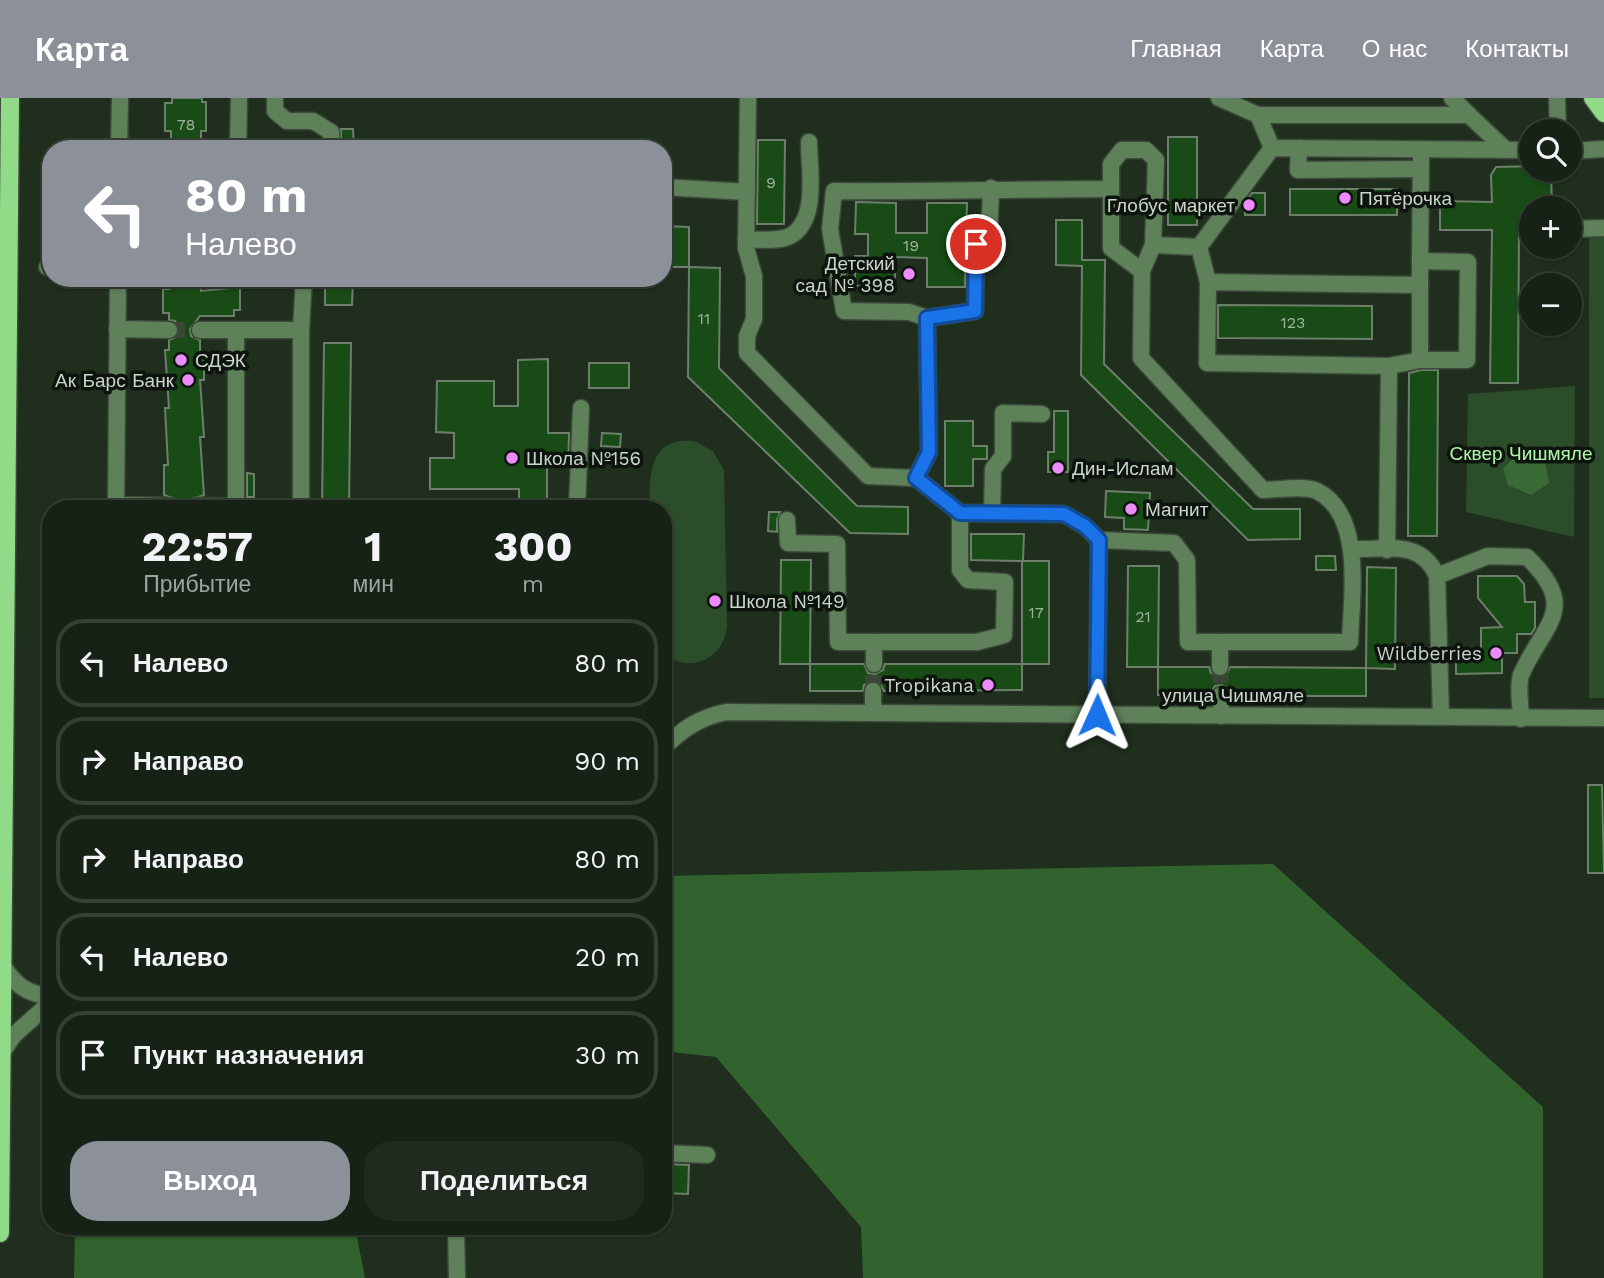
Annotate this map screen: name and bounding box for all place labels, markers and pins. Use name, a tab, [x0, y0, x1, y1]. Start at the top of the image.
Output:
place label: Пятёрочка	[1359, 187, 1453, 210]
marker: Пятёрочка	[1337, 190, 1353, 206]
place label: Глобус маркет	[1107, 194, 1235, 217]
marker: Глобус маркет	[1241, 197, 1257, 213]
pin	[946, 214, 1006, 274]
place label: Детский сад № 398	[796, 252, 895, 297]
marker: Детский сад № 398	[901, 266, 917, 282]
place label: СДЭК	[195, 349, 246, 372]
marker: СДЭК	[173, 352, 189, 368]
place label: Ак Барс Банк	[55, 369, 175, 392]
marker: Ак Барс Банк	[180, 372, 196, 388]
place label: Школа №156	[526, 447, 641, 470]
marker: Школа №156	[504, 450, 520, 466]
place label: Дин-Ислам	[1072, 457, 1174, 480]
marker: Дин-Ислам	[1050, 460, 1066, 476]
place label: Магнит	[1145, 498, 1209, 521]
marker: Магнит	[1123, 501, 1139, 517]
place label: Школа №149	[729, 590, 845, 613]
marker: Школа №149	[707, 593, 723, 609]
place label: Wildberries	[1377, 642, 1482, 665]
marker: Wildberries	[1488, 645, 1504, 661]
place label: Tropikana	[884, 674, 974, 697]
marker: Tropikana	[980, 677, 996, 693]

